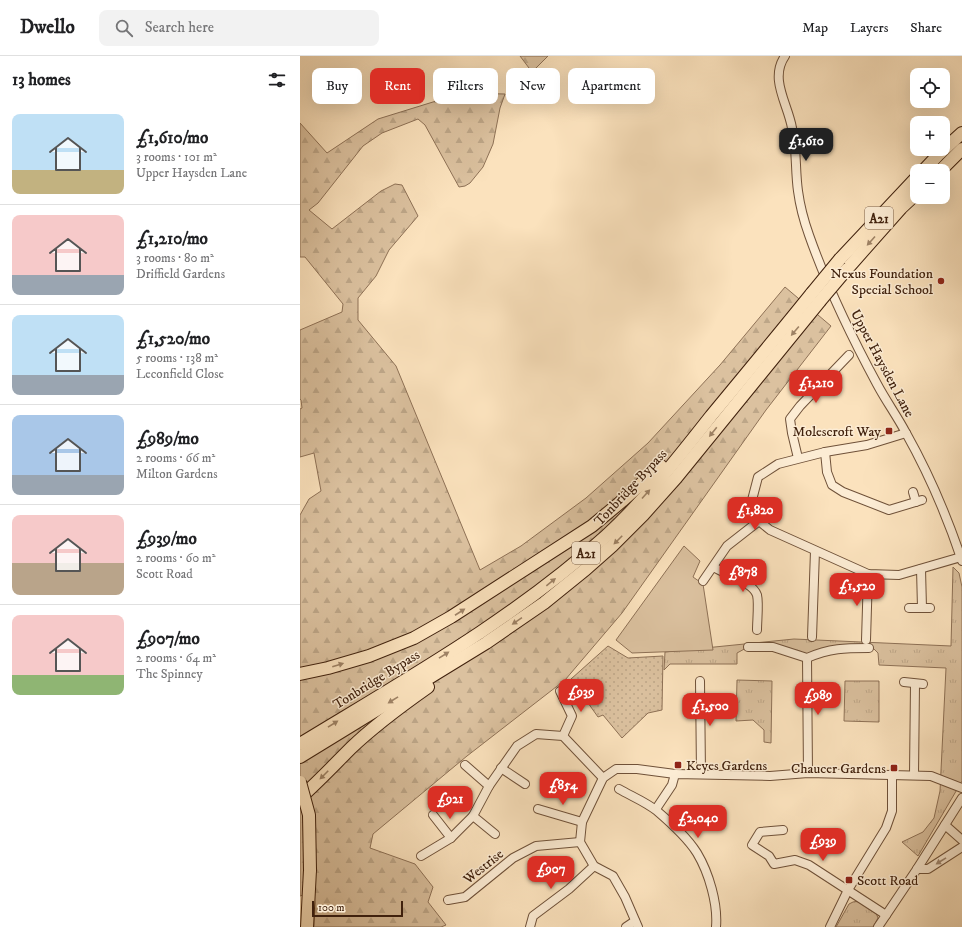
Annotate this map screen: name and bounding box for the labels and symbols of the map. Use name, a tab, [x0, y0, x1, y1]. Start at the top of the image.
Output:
pin: £1,610	[773, 128, 839, 162]
road number: A21	[865, 207, 893, 229]
one-way arrow	[867, 237, 876, 246]
place label: Nexus Foundation Special School	[831, 265, 934, 299]
marker: Nexus Foundation Special School	[936, 276, 946, 286]
street label: Upper Haysden Lane	[846, 306, 918, 421]
one-way arrow	[790, 326, 799, 336]
pin: £1,210	[783, 370, 849, 404]
place label: Molescroft Way	[793, 423, 881, 441]
marker: Molescroft Way	[884, 426, 894, 436]
one-way arrow	[709, 427, 718, 438]
street label: Tonbridge Bypass	[590, 445, 671, 530]
one-way arrow	[642, 489, 651, 499]
pin: £1,820	[722, 497, 788, 531]
one-way arrow	[613, 535, 623, 545]
road number: A21	[572, 542, 600, 564]
pin: £878	[719, 559, 767, 593]
pin: £1,520	[824, 573, 890, 607]
one-way arrow	[545, 577, 556, 586]
one-way arrow	[455, 608, 465, 616]
one-way arrow	[512, 617, 522, 625]
street label: Tonbridge Bypass	[330, 646, 424, 714]
one-way arrow	[438, 652, 450, 659]
one-way arrow	[332, 662, 344, 668]
pin: £939	[557, 679, 605, 713]
pin: £989	[794, 682, 842, 716]
pin: £1,500	[677, 693, 743, 727]
one-way arrow	[387, 696, 399, 703]
one-way arrow	[327, 720, 339, 727]
place label: Keyes Gardens	[686, 757, 768, 775]
marker: Keyes Gardens	[673, 760, 683, 770]
place label: Chaucer Gardens	[791, 760, 886, 778]
marker: Chaucer Gardens	[889, 763, 899, 773]
one-way arrow	[319, 770, 329, 780]
pin: £854	[539, 772, 587, 806]
pin: £921	[426, 786, 474, 820]
pin: £2,040	[665, 805, 731, 839]
pin: £939	[799, 828, 847, 862]
street label: Westrise	[459, 845, 507, 889]
pin: £907	[527, 856, 575, 890]
one-way arrow	[936, 857, 946, 865]
place label: Scott Road	[857, 872, 918, 890]
marker: Scott Road	[844, 875, 854, 885]
scale bar	[312, 899, 403, 918]

